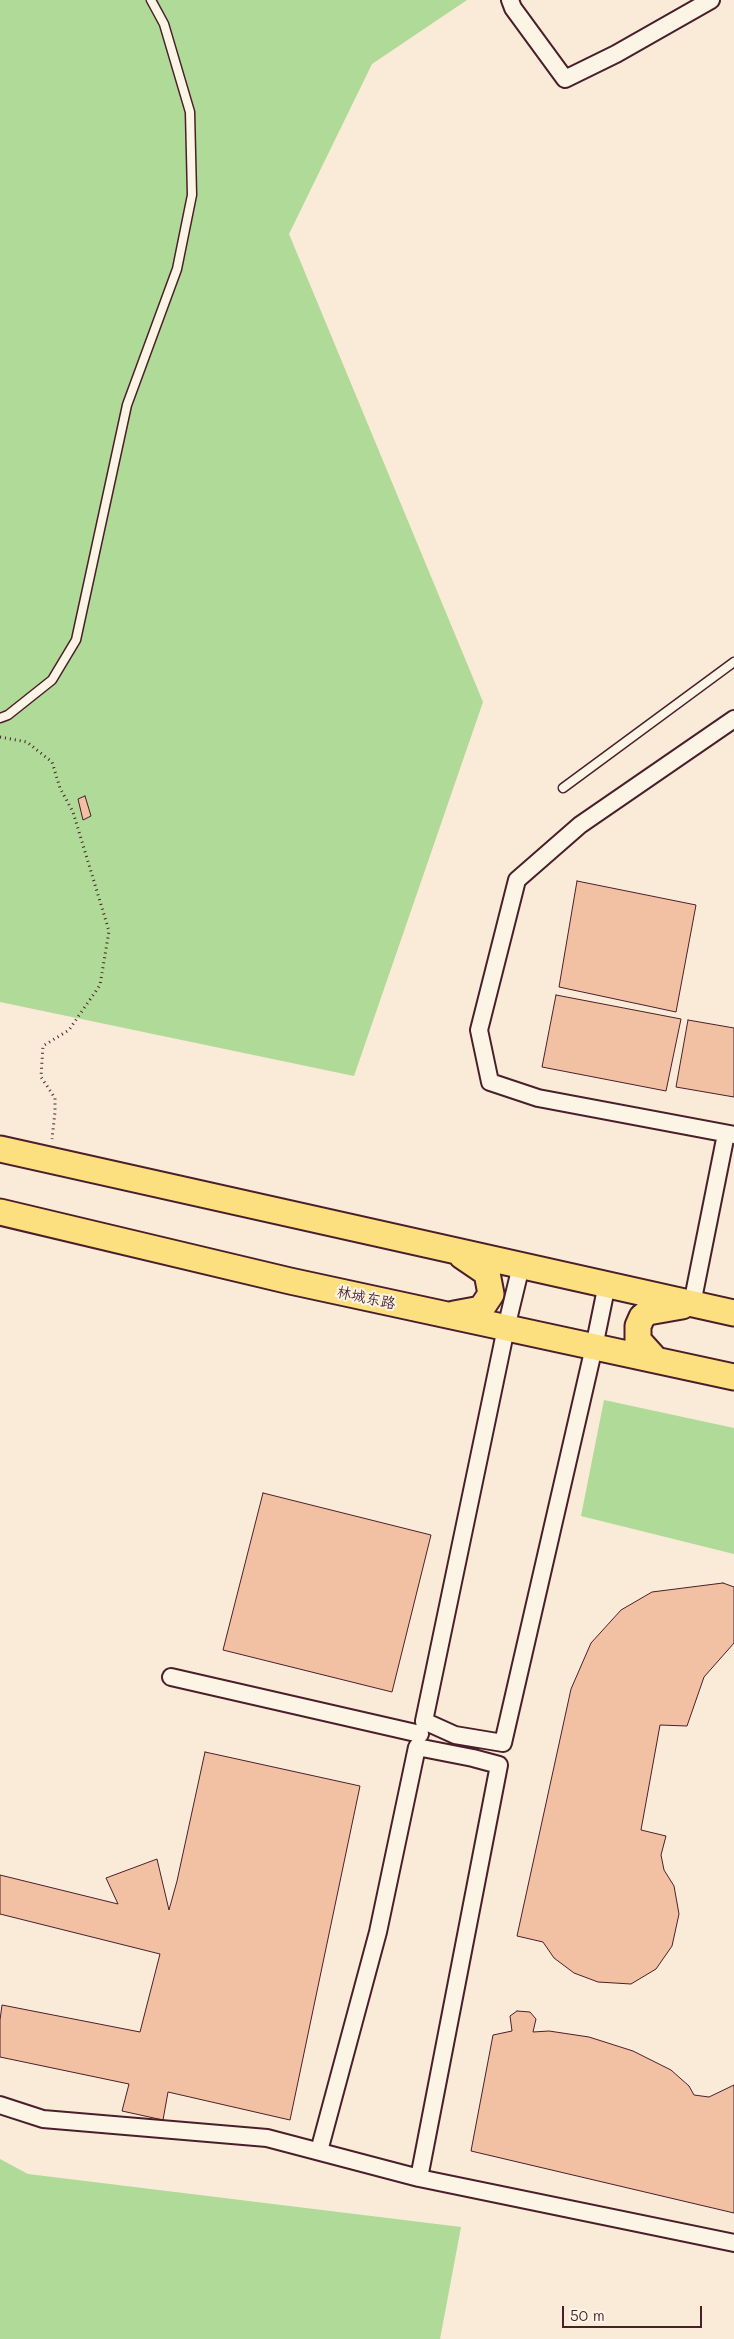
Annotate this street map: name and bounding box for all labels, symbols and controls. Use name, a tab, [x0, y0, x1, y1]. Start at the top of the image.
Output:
street label: 林城东路	[335, 1283, 397, 1313]
scale bar	[564, 2296, 704, 2328]
text: 50 m	[570, 2305, 605, 2325]

